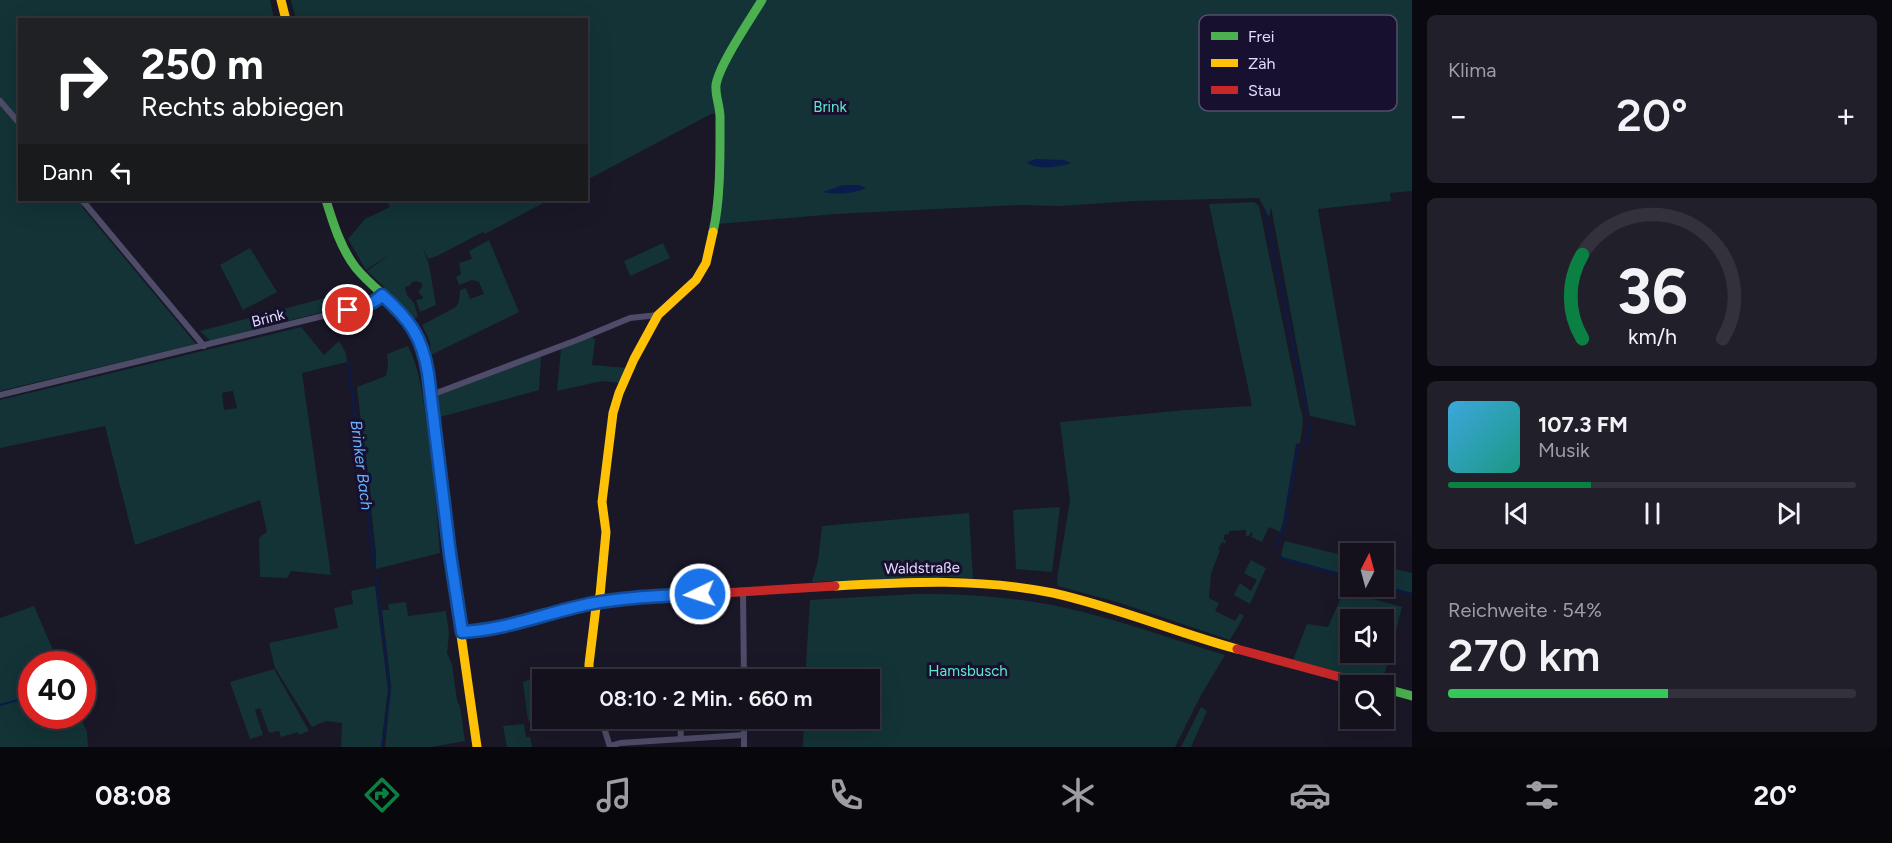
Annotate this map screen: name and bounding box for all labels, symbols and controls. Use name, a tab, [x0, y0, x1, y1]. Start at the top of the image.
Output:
legend	[1199, 15, 1397, 111]
text: Frei	[1248, 27, 1274, 46]
text: 250 m	[141, 39, 264, 90]
icon: right	[42, 42, 120, 120]
text: Zäh	[1248, 54, 1275, 73]
text: Klima	[1448, 58, 1496, 82]
text: Stau	[1248, 81, 1281, 100]
text: 20°	[1616, 88, 1688, 142]
text: Rechts abbiegen	[141, 90, 344, 123]
text: −	[1448, 96, 1469, 135]
text: +	[1835, 96, 1856, 135]
park label: Brink	[813, 98, 847, 116]
icon: left	[105, 156, 138, 189]
text: Dann	[42, 159, 93, 186]
text: 36	[1617, 254, 1687, 329]
pin	[322, 284, 373, 335]
icon: arrive	[331, 293, 364, 326]
street label: Brink	[250, 305, 287, 331]
text: km/h	[1628, 324, 1676, 349]
text: 107.3 FM	[1538, 411, 1628, 438]
water label: Brinker Bach	[347, 419, 376, 511]
text: Musik	[1538, 438, 1590, 462]
icon: previous	[1500, 497, 1533, 530]
icon: pause	[1636, 497, 1669, 530]
icon: next	[1772, 497, 1805, 530]
north arrow	[1340, 543, 1394, 597]
map controls	[1340, 543, 1394, 729]
street label: Waldstraße	[884, 558, 960, 578]
position arrow	[668, 562, 732, 626]
text: Reichweite · 54%	[1448, 598, 1602, 622]
button: sound	[1340, 609, 1394, 663]
text: 270 km	[1448, 628, 1600, 682]
speed limit sign: 40	[18, 651, 96, 729]
park label: Hamsbusch	[928, 662, 1008, 680]
button: search	[1340, 675, 1394, 729]
text: 08:10 · 2 Min. · 660 m	[599, 685, 813, 712]
icon: directions	[361, 774, 403, 816]
icon: music	[593, 774, 635, 816]
icon: phone	[825, 774, 867, 816]
icon: climate	[1057, 774, 1099, 816]
icon: car	[1289, 774, 1331, 816]
icon: filters	[1521, 774, 1563, 816]
text: 08:08	[95, 779, 171, 812]
text: 20°	[1754, 779, 1797, 812]

